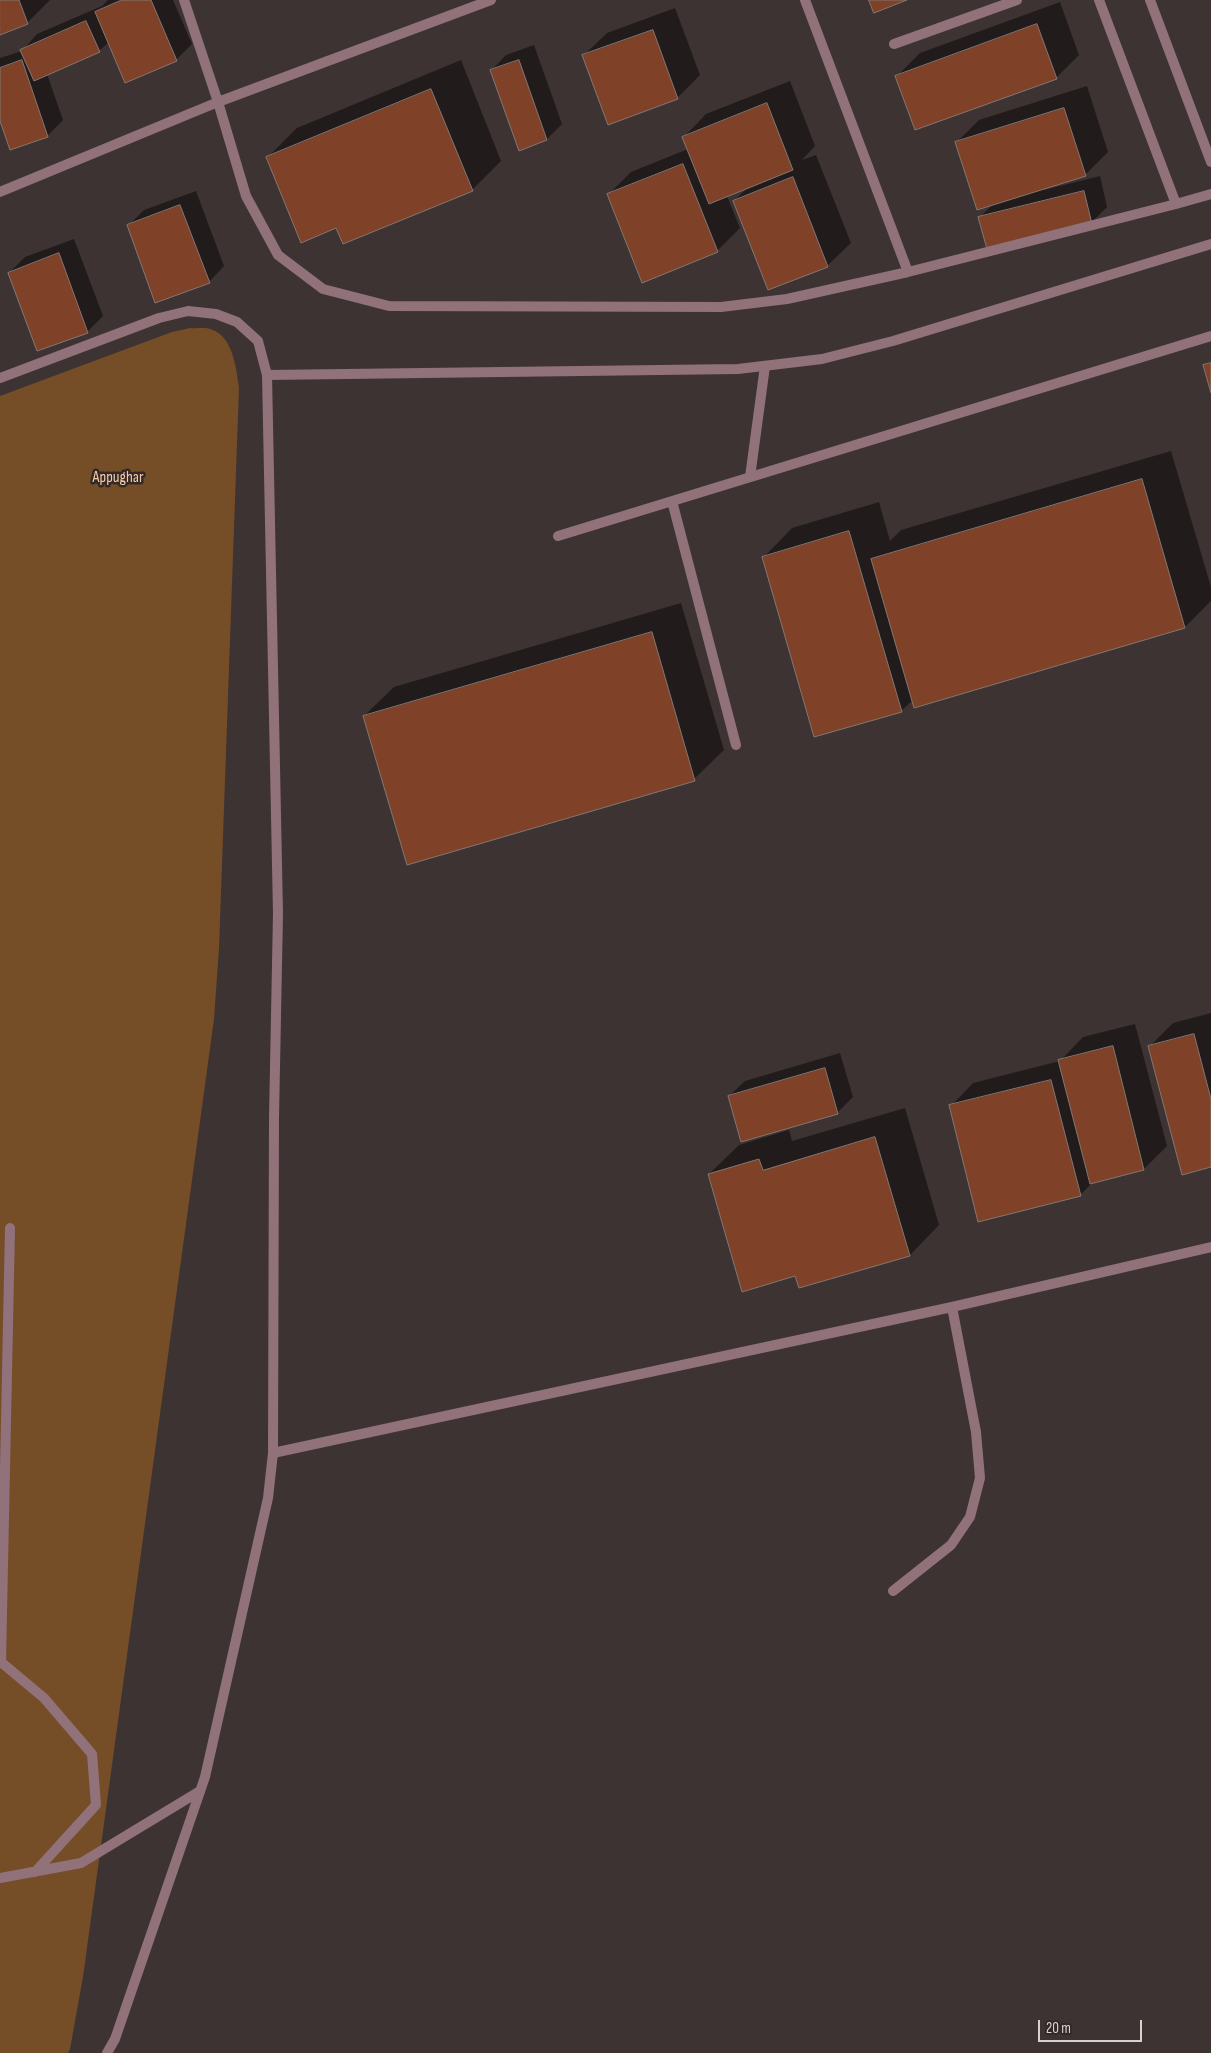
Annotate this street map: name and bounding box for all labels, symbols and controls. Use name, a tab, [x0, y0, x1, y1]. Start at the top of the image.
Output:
park label: Appughar	[92, 468, 144, 488]
scale bar	[1041, 2010, 1145, 2042]
text: 20 m	[1046, 2019, 1071, 2038]

